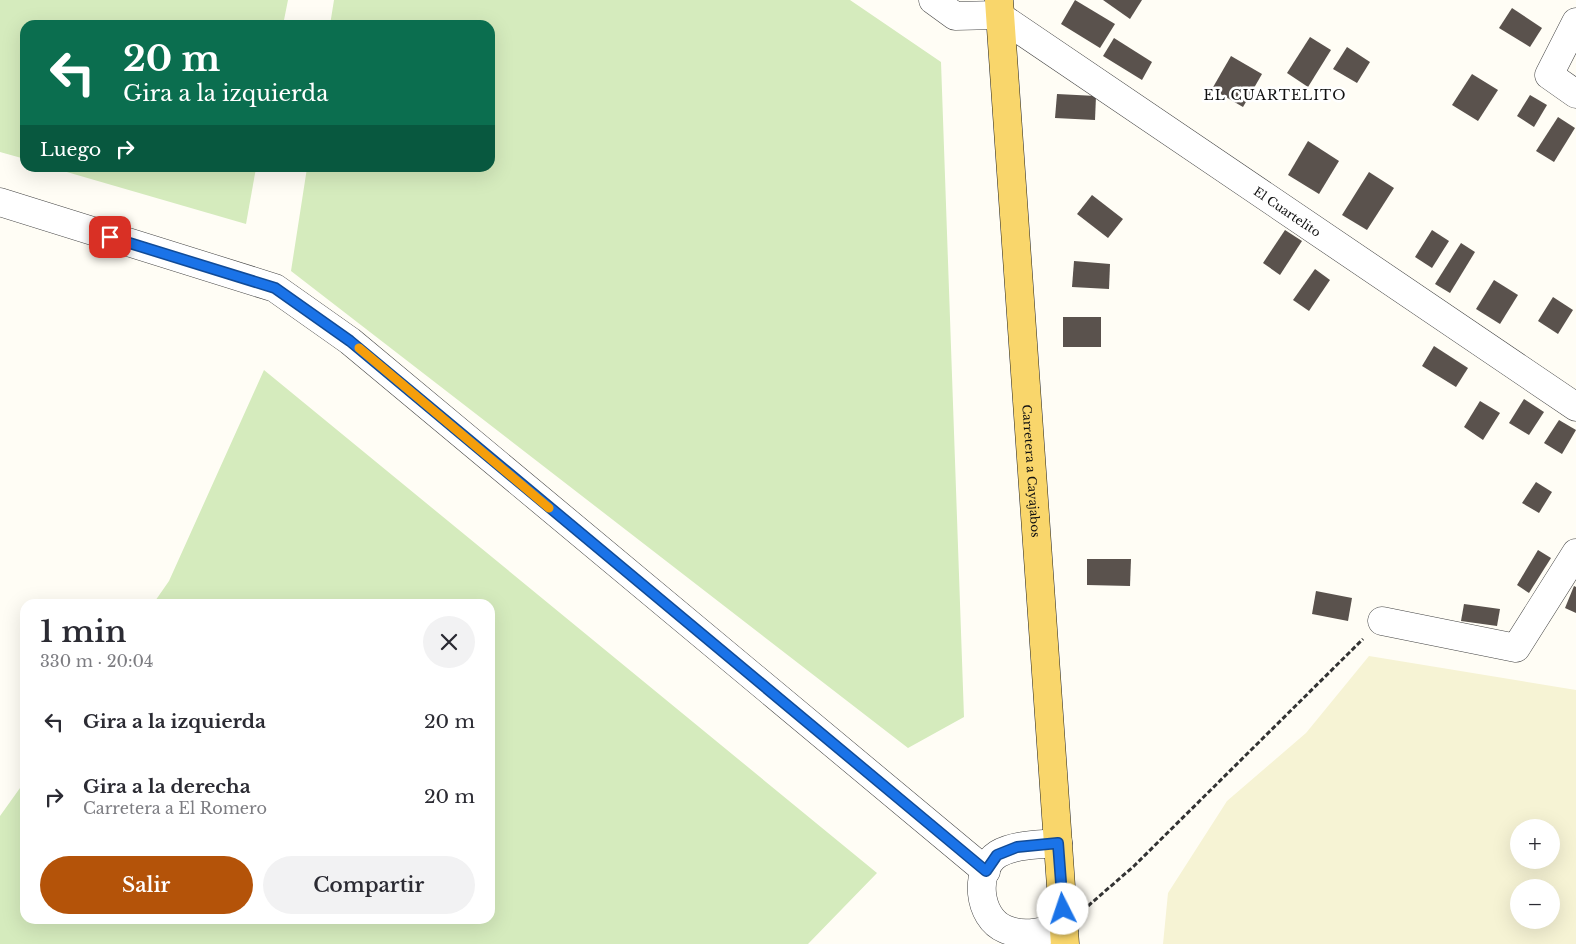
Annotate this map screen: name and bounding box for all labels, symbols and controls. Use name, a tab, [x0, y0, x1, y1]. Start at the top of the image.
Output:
text: 20 m	[123, 37, 220, 80]
icon: left	[40, 40, 105, 105]
text: Gira a la izquierda	[123, 80, 328, 107]
district label: EL CUARTELITO	[1204, 86, 1346, 104]
icon: right	[111, 135, 139, 163]
text: Luego	[40, 138, 101, 161]
street label: El Cuartelito	[1251, 183, 1324, 240]
pin	[89, 216, 131, 258]
icon: arrive	[96, 223, 124, 251]
street label: Carretera a Cayajabos	[1020, 404, 1044, 538]
text: 1 min	[40, 613, 126, 650]
button: close	[423, 616, 475, 668]
text: 330 m · 20:04	[40, 651, 153, 671]
icon: left	[40, 708, 68, 736]
text: Gira a la izquierda	[83, 710, 266, 733]
text: 20 m	[424, 710, 475, 733]
text: Gira a la derecha	[83, 775, 251, 798]
icon: right	[40, 783, 68, 811]
text: 20 m	[424, 785, 475, 808]
text: Carretera a El Romero	[83, 798, 267, 818]
map controls	[1510, 819, 1560, 929]
button: +	[1510, 819, 1560, 869]
button: Salir	[40, 856, 253, 914]
button: Compartir	[263, 856, 475, 914]
button: −	[1510, 879, 1560, 929]
position arrow	[1036, 882, 1088, 934]

